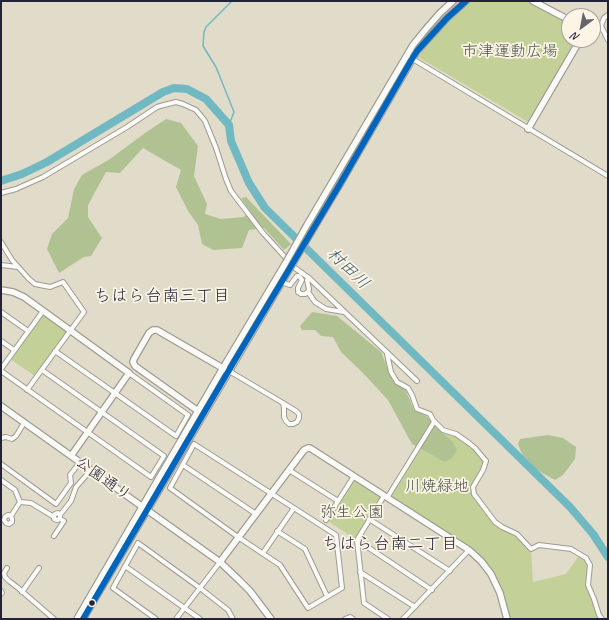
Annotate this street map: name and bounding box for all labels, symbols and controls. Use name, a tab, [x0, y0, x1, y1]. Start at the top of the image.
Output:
north arrow	[561, 8, 601, 48]
text: N	[569, 30, 582, 45]
park label: 市津運動広場	[462, 42, 558, 62]
water label: 村田川	[323, 244, 373, 294]
district label: ちはら台南三丁目	[94, 287, 230, 307]
street label: 公園通り	[71, 452, 135, 506]
park label: 川焼緑地	[405, 477, 469, 497]
park label: 弥生公園	[320, 503, 384, 523]
district label: ちはら台南二丁目	[322, 535, 458, 555]
unlabelled marker	[87, 598, 97, 608]

